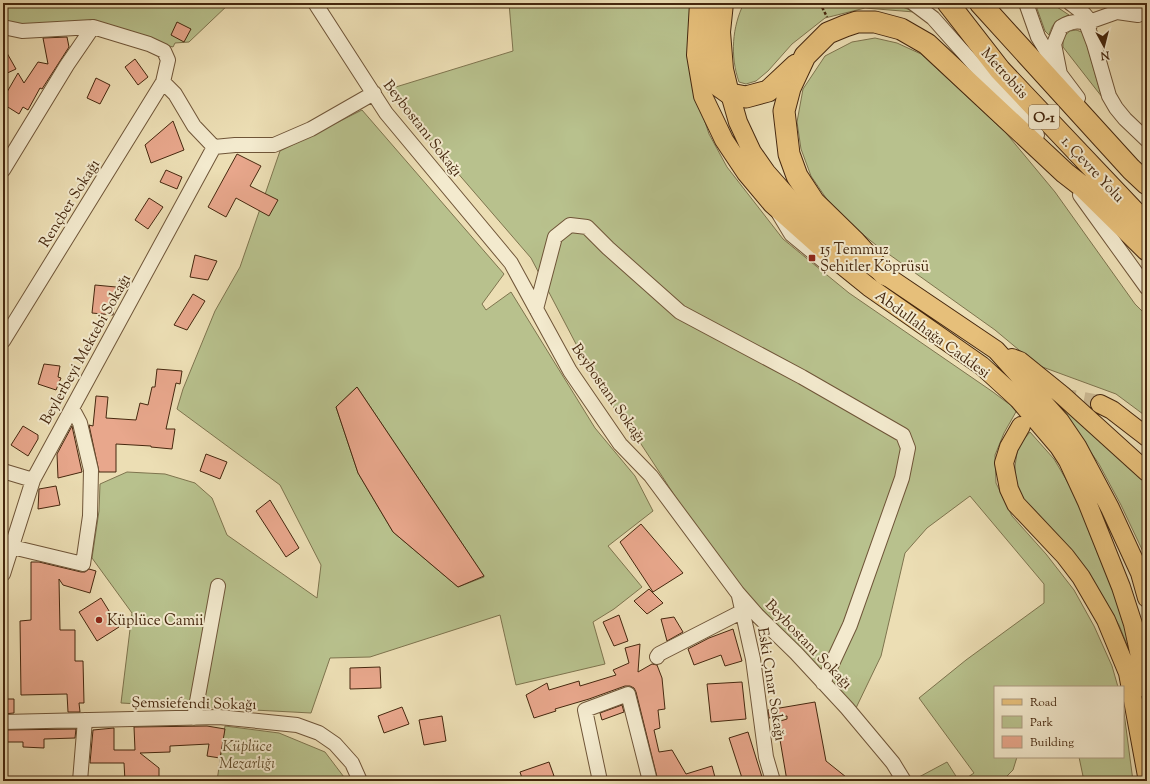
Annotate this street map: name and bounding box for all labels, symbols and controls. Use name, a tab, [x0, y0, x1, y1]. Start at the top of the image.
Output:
north arrow	[1084, 26, 1124, 66]
street label: Metrobüs	[975, 44, 1033, 104]
text: N	[1100, 46, 1111, 63]
street label: Beybostanı Sokağı	[377, 76, 466, 182]
road number: O-1	[1029, 105, 1059, 129]
street label: 1. Çevre Yolu	[1056, 132, 1129, 208]
street label: Rençber Sokağı	[35, 156, 106, 252]
place label: 15 Temmuz Şehitler Köprüsü	[820, 240, 930, 278]
marker: 15 Temmuz Şehitler Köprüsü	[807, 253, 817, 263]
street label: Beylerbeyi Mektebi Sokağı	[36, 270, 137, 429]
street label: Abdullahağa Caddesi	[870, 286, 994, 384]
street label: Beybostanı Sokağı	[565, 340, 650, 448]
street label: Beybostanı Sokağı	[759, 595, 856, 695]
place label: Küplüce Camii	[107, 611, 204, 632]
marker: Küplüce Camii	[94, 615, 104, 625]
street label: Eski Çınar Sokağı	[751, 626, 790, 742]
legend	[994, 686, 1124, 758]
street label: Şemsiefendi Sokağı	[131, 693, 257, 716]
text: Road	[1030, 694, 1057, 712]
text: Park	[1030, 714, 1053, 732]
text: Building	[1030, 734, 1074, 752]
park label: Küplüce Mezarlığı	[219, 737, 275, 775]

